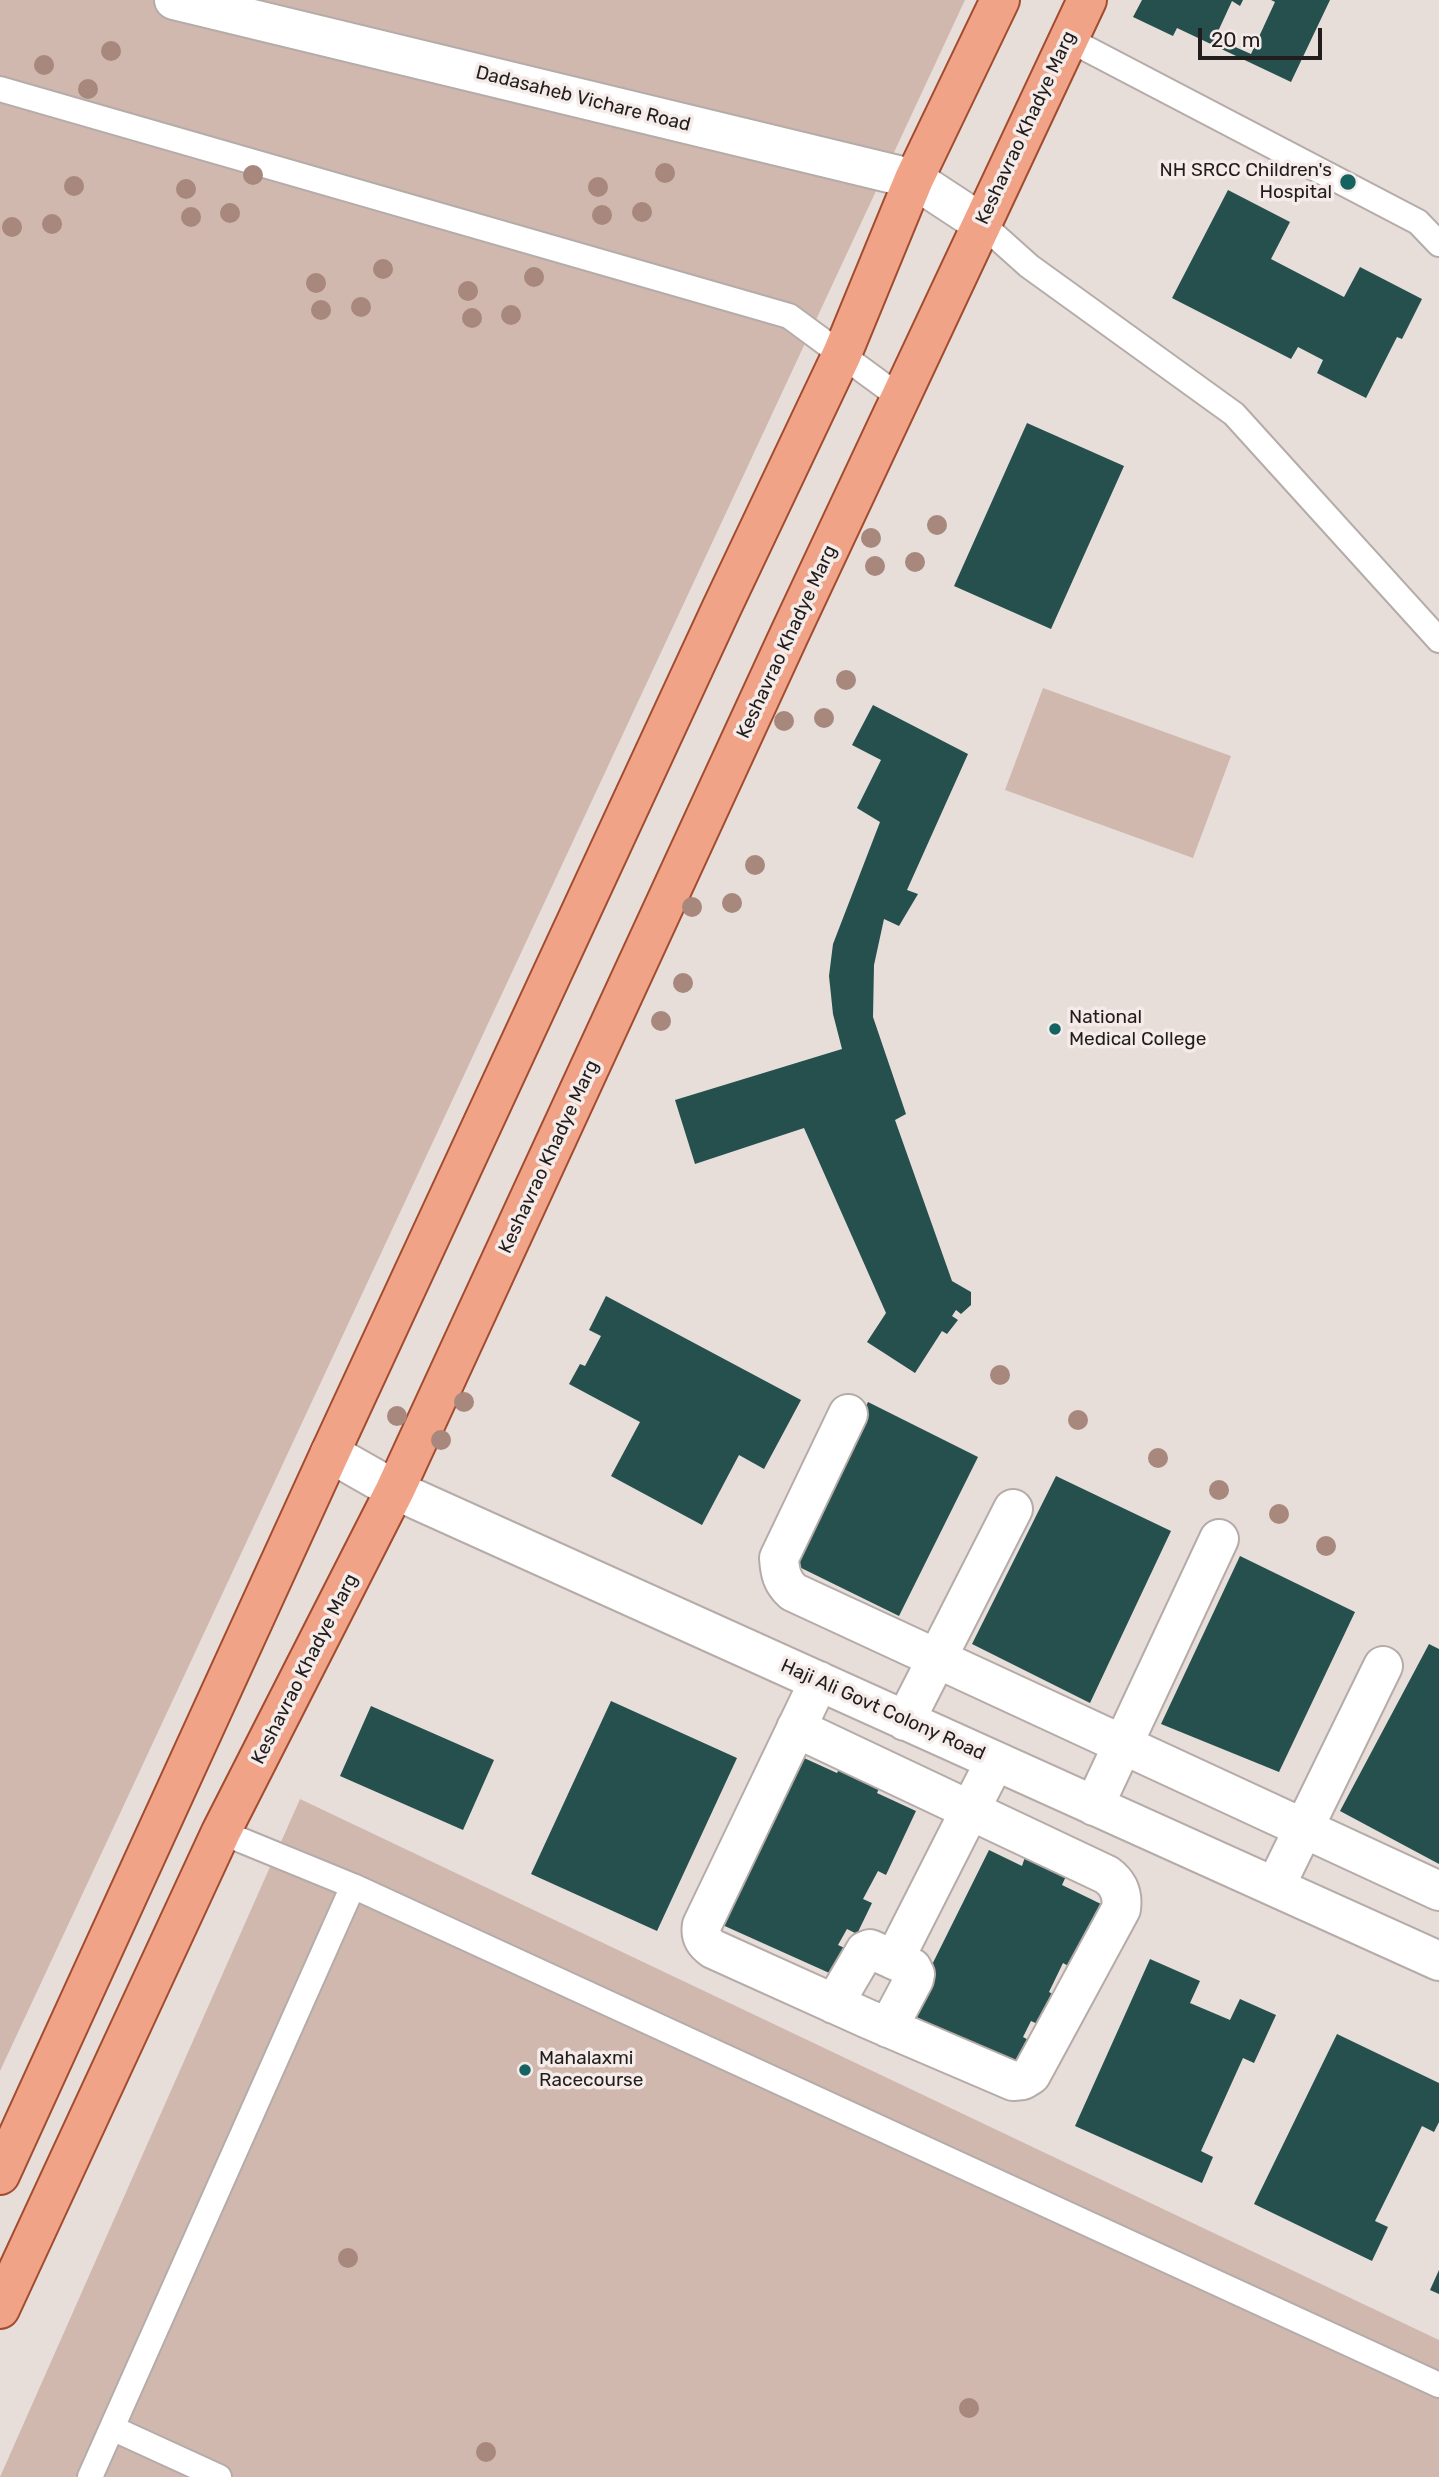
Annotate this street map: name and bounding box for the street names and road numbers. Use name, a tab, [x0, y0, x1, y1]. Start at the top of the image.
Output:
street label: Keshavrao Khadye Marg	[971, 28, 1081, 228]
street label: Dadasaheb Vichare Road	[473, 61, 693, 137]
street label: Keshavrao Khadye Marg	[732, 542, 842, 742]
street label: Keshavrao Khadye Marg	[494, 1057, 604, 1257]
street label: Keshavrao Khadye Marg	[247, 1570, 363, 1768]
street label: Haji Ali Govt Colony Road	[777, 1655, 989, 1765]

